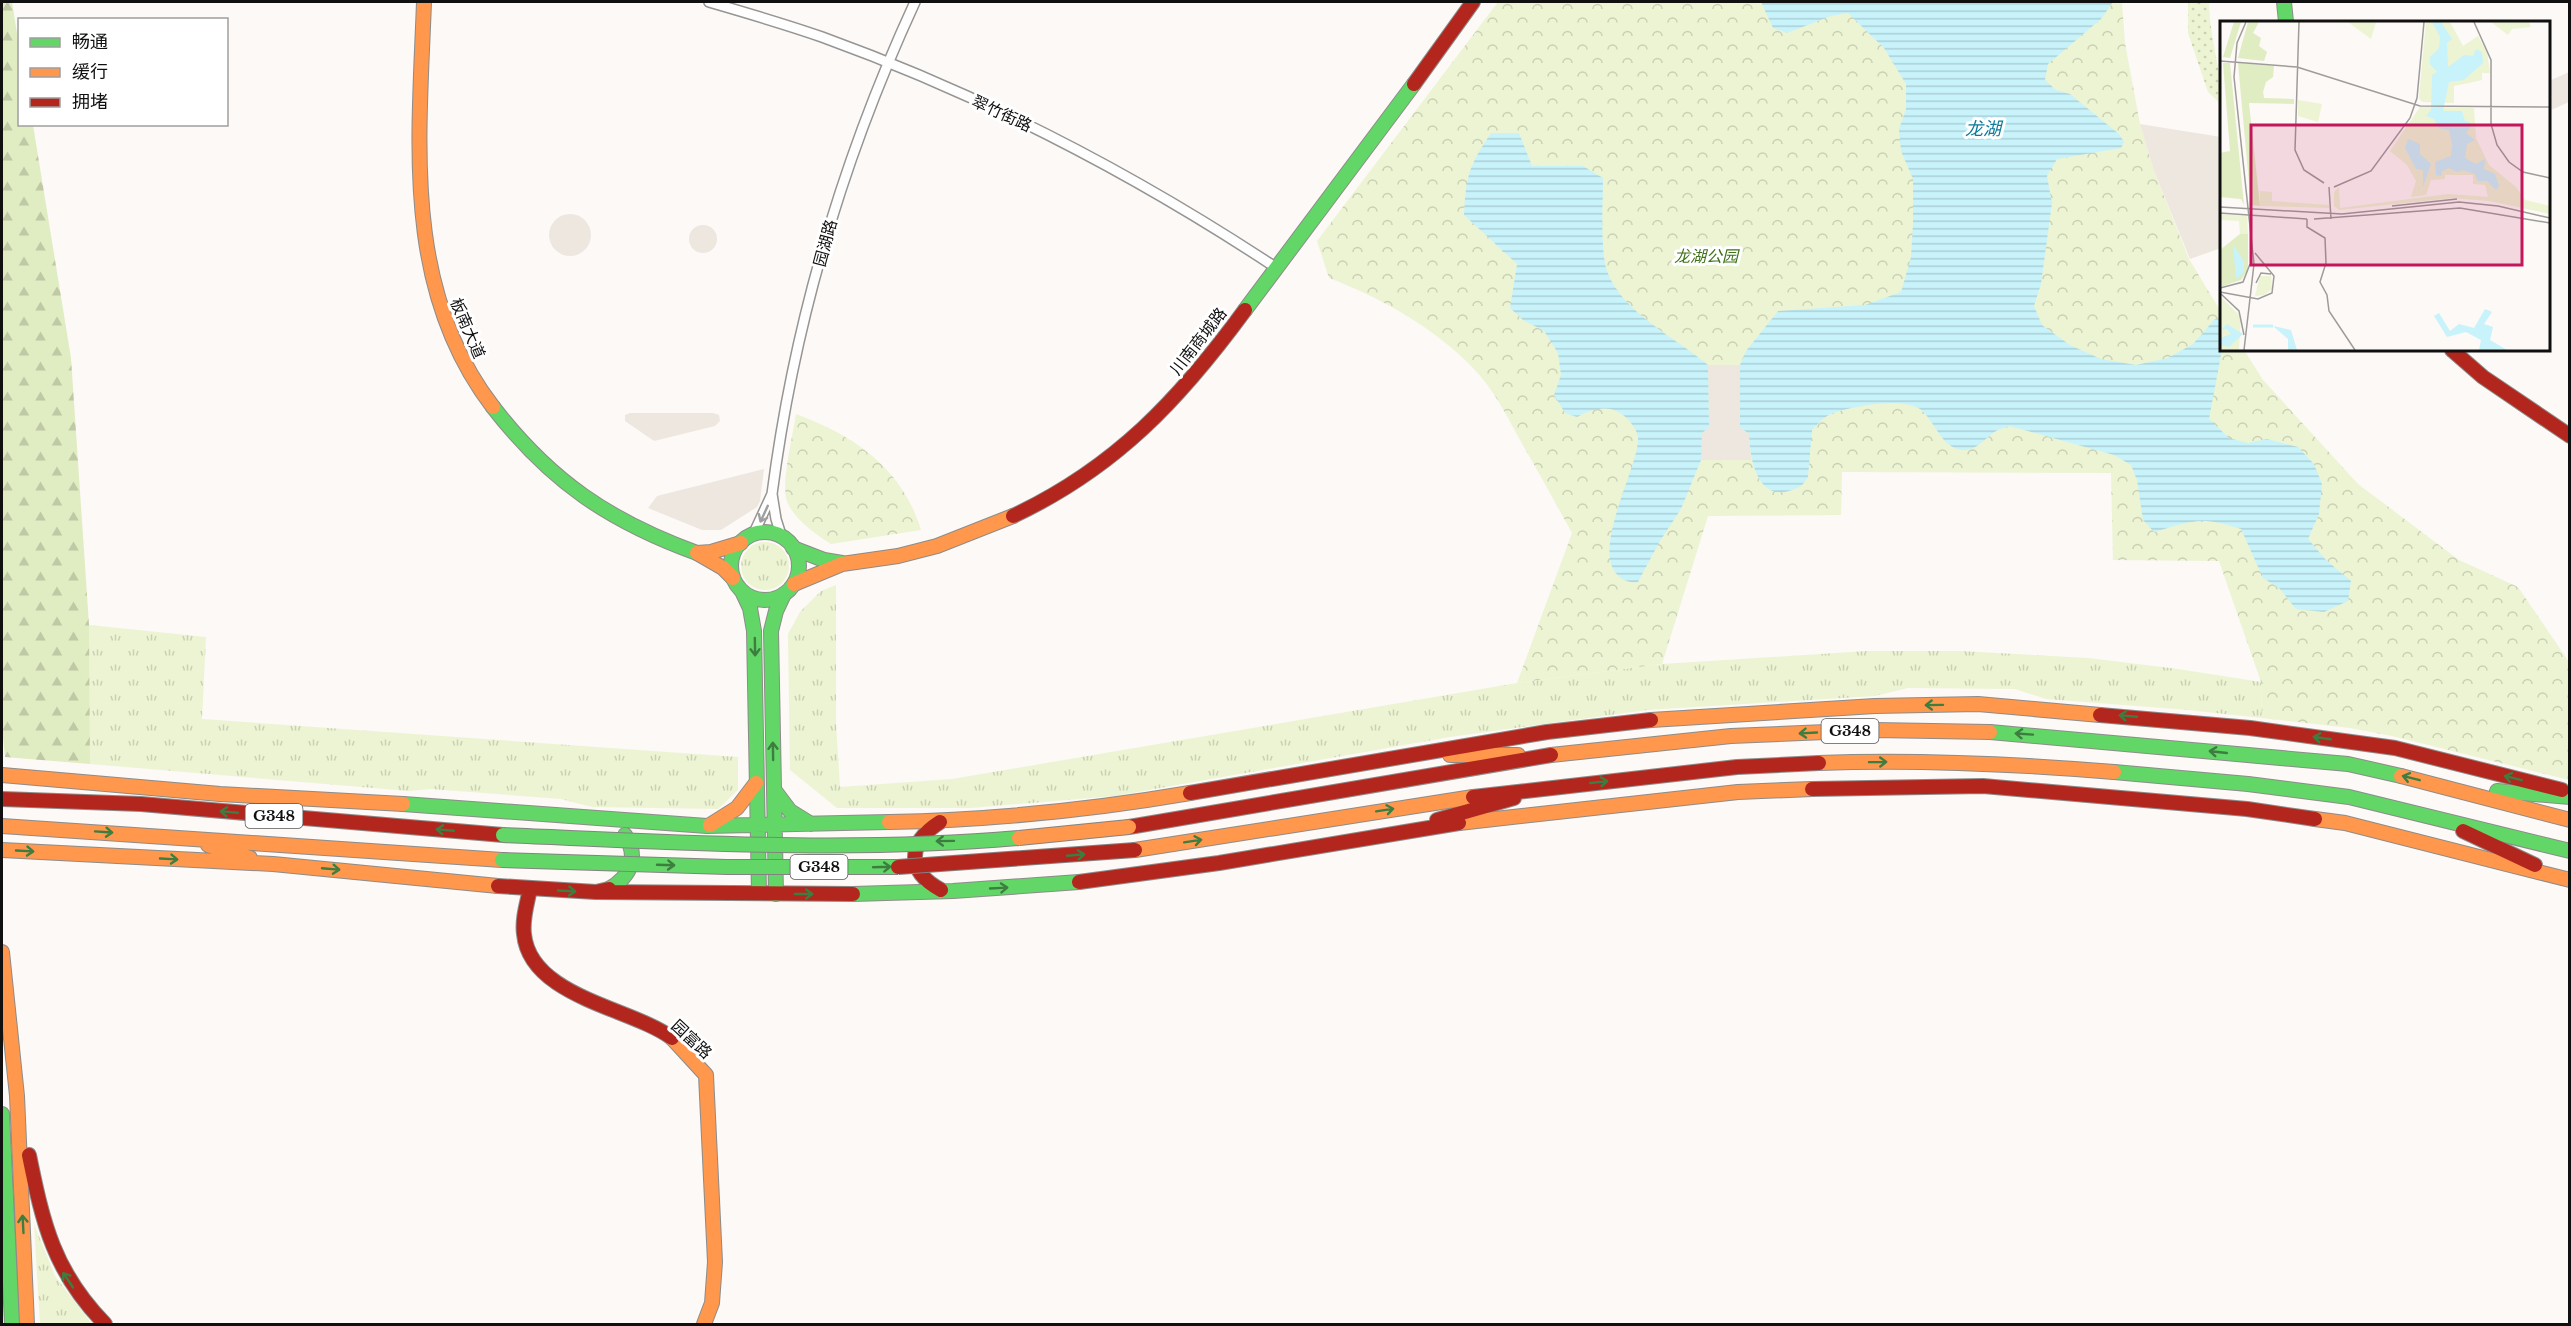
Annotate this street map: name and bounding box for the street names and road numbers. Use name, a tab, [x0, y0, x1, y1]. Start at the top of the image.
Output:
street label: 翠竹街路	[969, 90, 1035, 136]
street label: 园湖路	[809, 217, 841, 269]
street label: 板南大道	[446, 295, 490, 361]
street label: 川南商城路	[1165, 303, 1231, 379]
road number: G348	[1822, 719, 1878, 743]
road number: G348	[246, 804, 302, 828]
road number: G348	[790, 855, 848, 879]
street label: 园富路	[668, 1015, 716, 1063]

